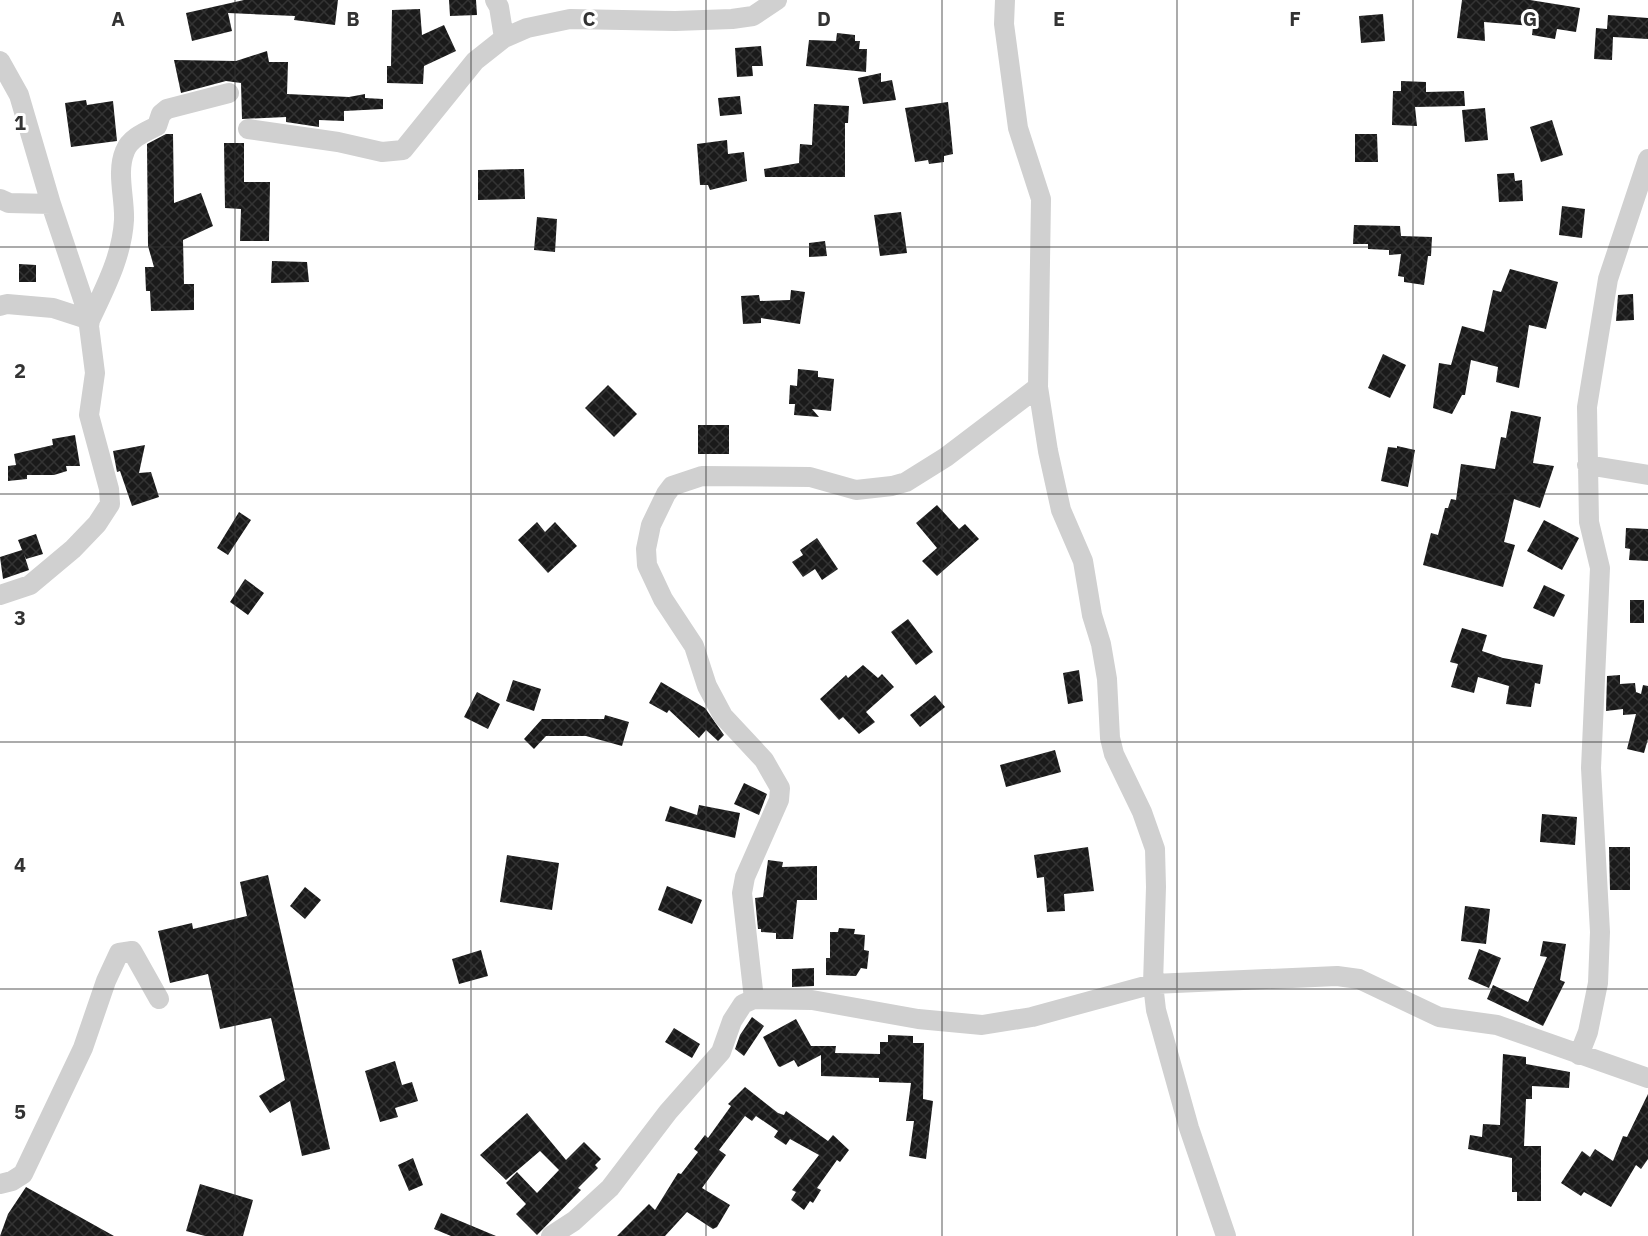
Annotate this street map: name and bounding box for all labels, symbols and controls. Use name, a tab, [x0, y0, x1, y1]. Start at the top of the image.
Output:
text: A	[111, 5, 125, 32]
text: B	[346, 5, 360, 32]
text: C	[582, 5, 596, 32]
text: D	[817, 5, 831, 32]
text: E	[1053, 5, 1065, 32]
text: F	[1289, 5, 1301, 32]
text: G	[1523, 5, 1537, 32]
text: 1	[14, 109, 26, 136]
text: 2	[14, 357, 26, 384]
text: 3	[14, 604, 26, 631]
text: 4	[14, 851, 26, 878]
text: 5	[14, 1098, 26, 1125]

